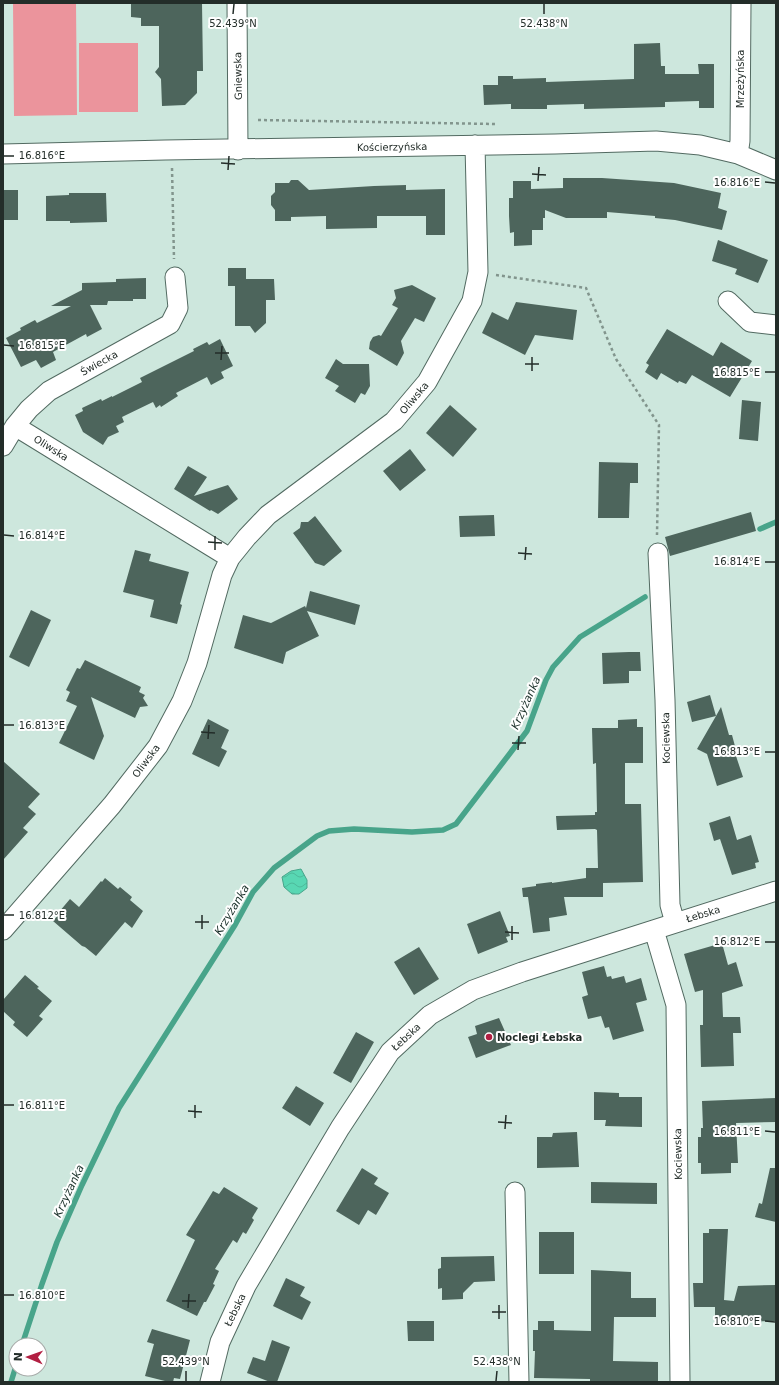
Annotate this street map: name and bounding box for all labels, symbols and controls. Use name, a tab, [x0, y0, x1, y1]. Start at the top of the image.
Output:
text: 52.439°N	[209, 18, 257, 29]
text: 52.438°N	[520, 18, 568, 29]
street label: Mrzeżyńska	[735, 50, 746, 108]
street label: Gniewska	[232, 52, 244, 100]
street label: Kościerzyńska	[357, 141, 427, 153]
text: 16.816°E	[19, 150, 65, 161]
text: 16.816°E	[714, 177, 760, 188]
text: 16.815°E	[19, 340, 65, 351]
street label: Świecka	[78, 347, 119, 378]
text: 16.815°E	[714, 367, 760, 378]
street label: Oliwska	[397, 380, 431, 416]
street label: Oliwska	[32, 433, 70, 463]
text: 16.814°E	[19, 530, 65, 541]
text: 16.814°E	[714, 556, 760, 567]
water label: Krzyżanka	[509, 674, 544, 732]
street label: Kociewska	[660, 712, 672, 764]
text: 16.813°E	[19, 720, 65, 731]
street label: Oliwska	[130, 742, 162, 780]
text: 16.813°E	[714, 746, 760, 757]
water label: Krzyżanka	[212, 882, 252, 938]
street label: Łebska	[684, 904, 721, 925]
text: 16.812°E	[19, 910, 65, 921]
text: 16.812°E	[714, 936, 760, 947]
street label: Łebska	[389, 1021, 423, 1054]
marker: Noclegi Łebska	[484, 1032, 494, 1042]
place label: Noclegi Łebska	[497, 1032, 582, 1043]
text: 16.811°E	[19, 1100, 65, 1111]
text: 16.811°E	[714, 1126, 760, 1137]
street label: Kociewska	[672, 1128, 684, 1180]
water label: Krzyżanka	[51, 1162, 87, 1219]
text: 16.810°E	[19, 1290, 65, 1301]
street label: Łebska	[222, 1292, 248, 1329]
text: 16.810°E	[714, 1316, 760, 1327]
north arrow	[8, 1337, 48, 1377]
text: N	[12, 1352, 25, 1362]
text: 52.439°N	[162, 1356, 210, 1367]
text: 52.438°N	[473, 1356, 521, 1367]

